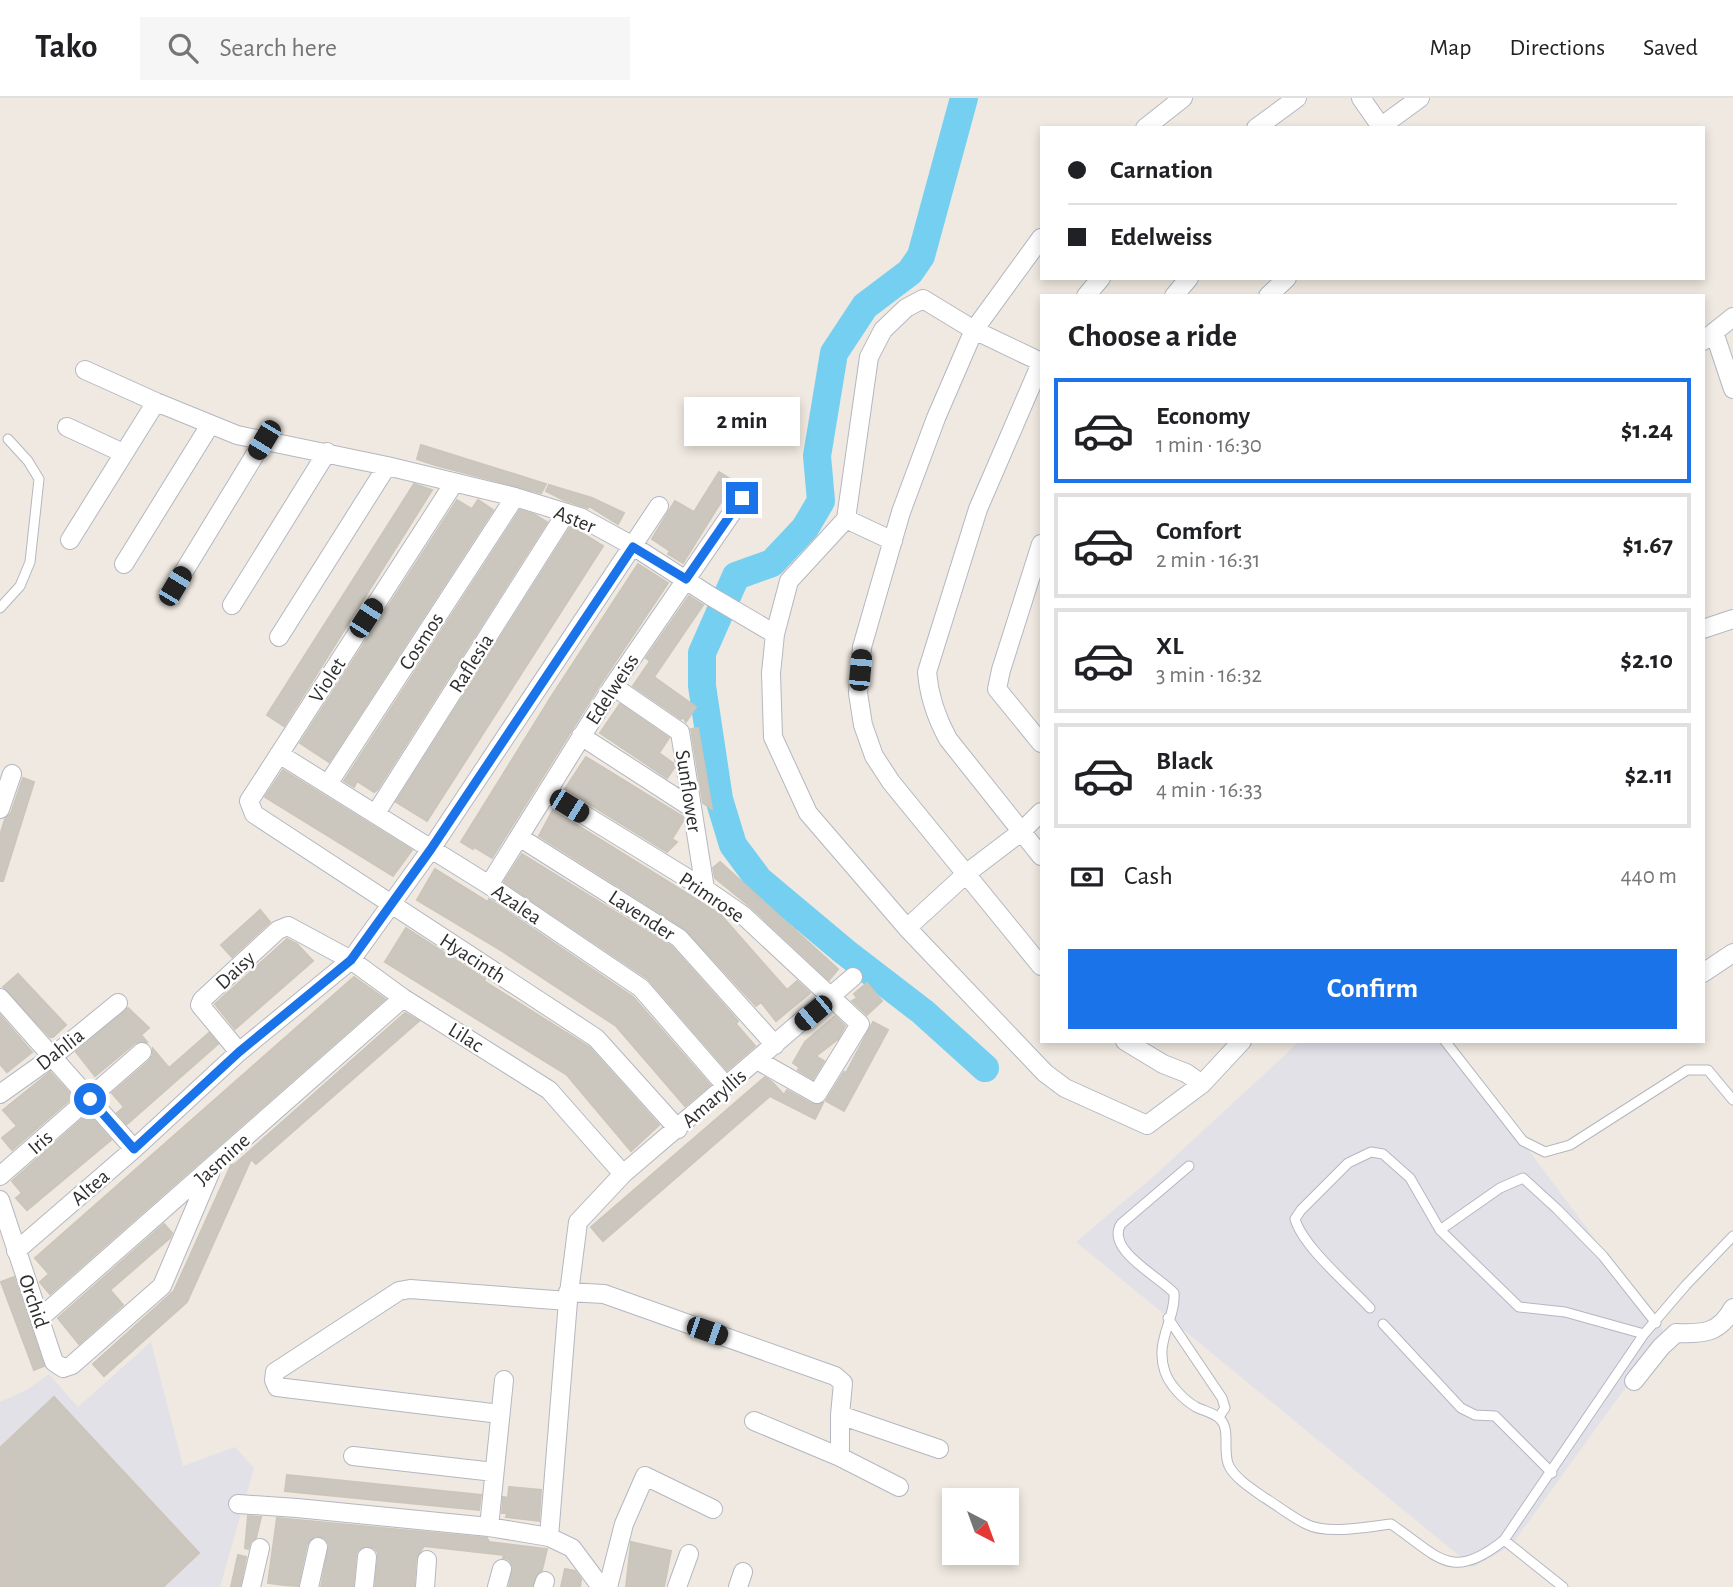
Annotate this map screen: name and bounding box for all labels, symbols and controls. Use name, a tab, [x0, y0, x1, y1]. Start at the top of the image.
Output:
search box	[140, 17, 630, 80]
icon: search	[164, 29, 202, 67]
text: Tako	[35, 31, 98, 64]
text: Search here	[220, 35, 337, 61]
text: Map	[1429, 36, 1471, 60]
text: Directions	[1509, 36, 1605, 60]
text: Saved	[1643, 36, 1698, 60]
text: Carnation	[1110, 157, 1213, 183]
text: Edelweiss	[1110, 224, 1212, 250]
text: Choose a ride	[1068, 320, 1237, 352]
callout: 2 min	[684, 396, 800, 446]
icon: car	[1072, 399, 1135, 462]
text: Economy	[1156, 403, 1250, 429]
text: 2 min	[716, 410, 768, 433]
car	[245, 417, 284, 463]
text: $1.24	[1621, 417, 1673, 443]
text: 1 min · 16:30	[1156, 434, 1262, 457]
route end	[726, 482, 758, 514]
street label: Aster	[551, 502, 599, 537]
icon: car	[1072, 514, 1135, 577]
text: Comfort	[1156, 518, 1241, 544]
text: $1.67	[1622, 532, 1673, 558]
text: 2 min · 16:31	[1156, 549, 1260, 572]
car	[156, 563, 195, 609]
car	[346, 595, 387, 641]
street label: Cosmos	[395, 609, 448, 674]
icon: car	[1072, 629, 1135, 692]
street label: Raflesia	[445, 630, 498, 696]
text: XL	[1156, 633, 1183, 659]
text: $2.10	[1620, 647, 1673, 673]
car	[848, 648, 873, 692]
street label: Edelweiss	[582, 650, 643, 728]
street label: Violet	[305, 654, 350, 706]
text: 3 min · 16:32	[1156, 664, 1262, 687]
icon: car	[1072, 744, 1135, 807]
street label: Sunflower	[672, 748, 705, 834]
text: Black	[1156, 748, 1213, 774]
text: $2.11	[1624, 762, 1673, 788]
text: 4 min · 16:33	[1156, 779, 1263, 802]
car	[546, 786, 593, 826]
icon: cash	[1068, 858, 1106, 896]
text: Cash	[1124, 863, 1173, 889]
text: 440 m	[1621, 865, 1677, 888]
street label: Primrose	[675, 868, 748, 927]
street label: Azalea	[488, 880, 546, 929]
street label: Lavender	[605, 886, 679, 945]
street label: Hyacinth	[436, 930, 509, 987]
street label: Daisy	[212, 947, 259, 993]
button: Confirm	[1068, 949, 1677, 1029]
car	[791, 991, 836, 1035]
street label: Lilac	[445, 1019, 487, 1056]
street label: Dahlia	[32, 1024, 88, 1074]
street label: Amaryllis	[678, 1065, 750, 1132]
route start	[74, 1083, 106, 1115]
street label: Iris	[24, 1126, 57, 1159]
street label: Jasmine	[191, 1129, 254, 1189]
street label: Altea	[67, 1165, 114, 1209]
street label: Orchid	[15, 1272, 52, 1331]
car	[684, 1314, 731, 1348]
north arrow	[942, 1488, 1018, 1564]
map controls	[942, 1488, 1019, 1565]

